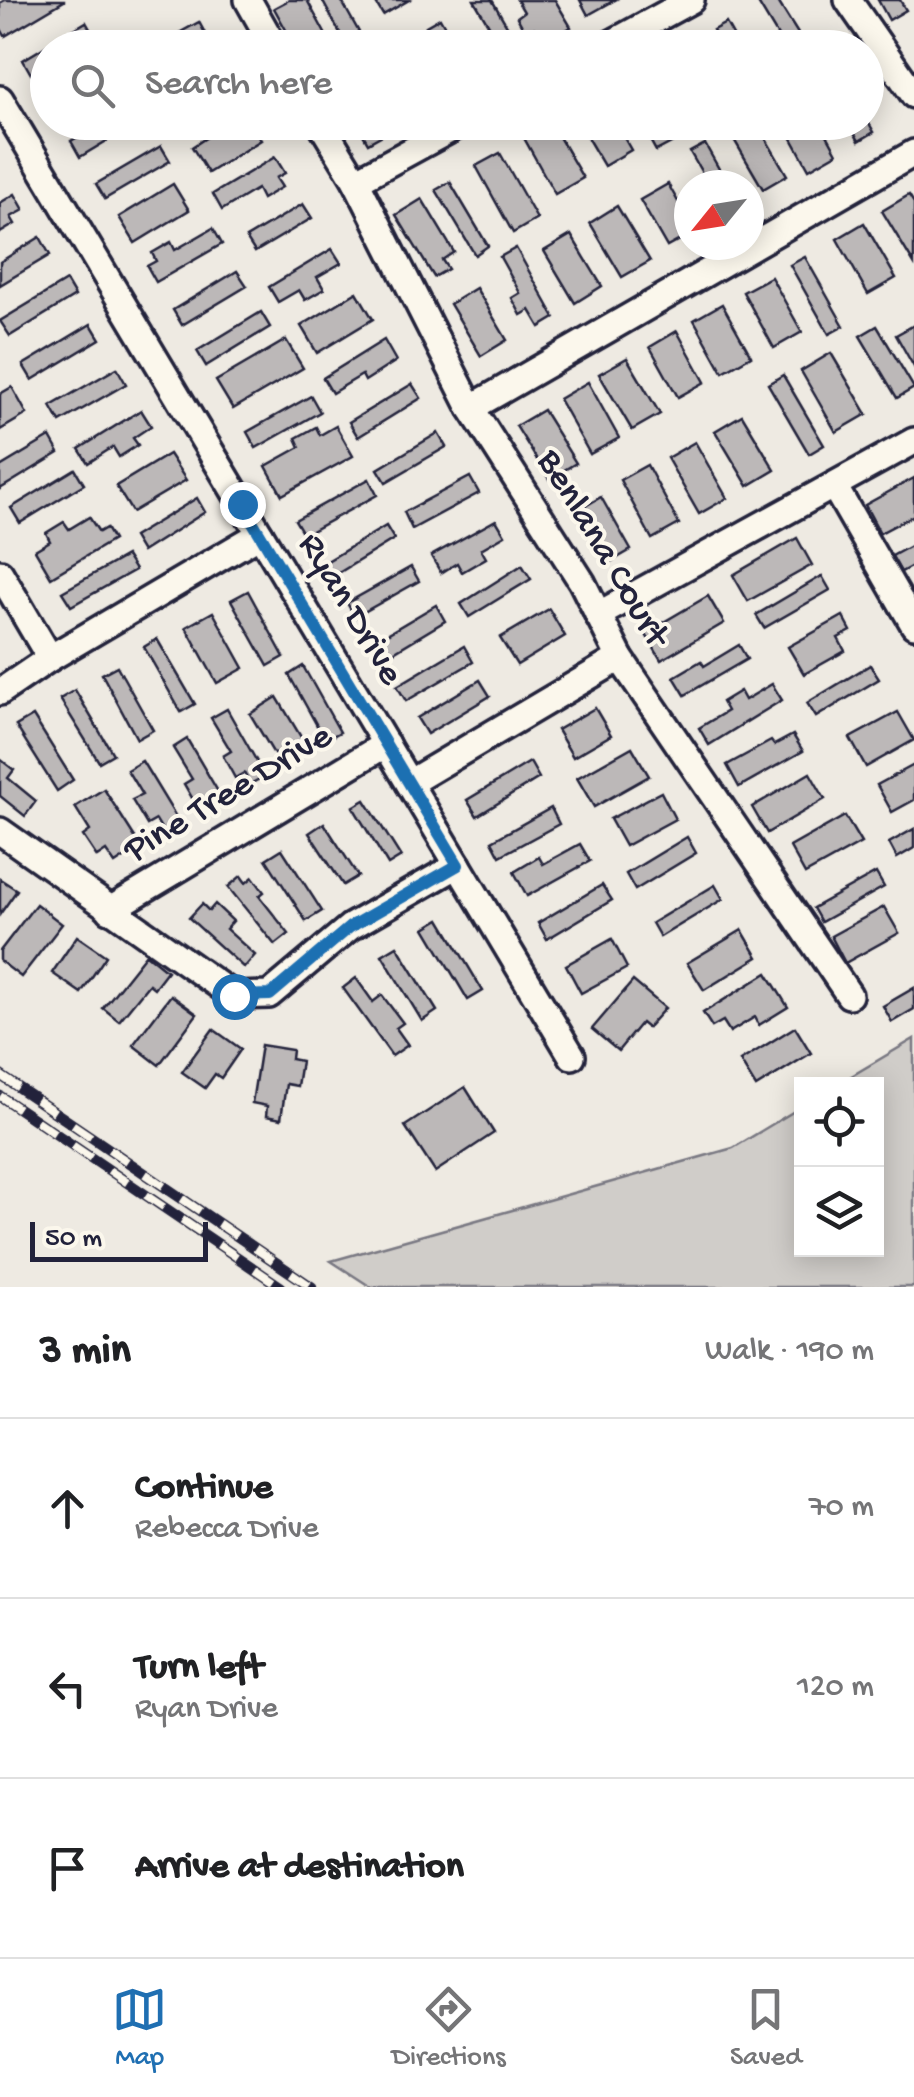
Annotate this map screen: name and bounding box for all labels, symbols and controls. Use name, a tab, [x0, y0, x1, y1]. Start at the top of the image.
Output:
search box	[30, 30, 884, 140]
icon: search	[65, 58, 120, 113]
text: Search here	[145, 63, 332, 107]
north arrow	[674, 170, 764, 260]
street label: Benlana Court	[525, 442, 679, 658]
route end	[220, 482, 266, 528]
street label: Ryan Drive	[286, 526, 412, 694]
street label: Pine Tree Drive	[116, 715, 341, 875]
route start	[212, 974, 258, 1020]
map controls	[794, 1077, 884, 1257]
button: locate	[794, 1077, 884, 1167]
button: layers	[794, 1167, 884, 1257]
scale bar	[30, 1217, 208, 1262]
text: 50 m	[45, 1223, 102, 1256]
text: 3 min	[40, 1328, 131, 1377]
text: Walk · 190 m	[705, 1333, 874, 1371]
text: Continue	[135, 1467, 273, 1511]
icon: ahead	[40, 1481, 95, 1536]
text: 70 m	[809, 1489, 874, 1527]
text: Rebecca Drive	[135, 1511, 319, 1549]
text: Turn left	[135, 1647, 263, 1691]
icon: left	[40, 1661, 95, 1716]
text: 120 m	[797, 1669, 874, 1707]
text: Ryan Drive	[135, 1691, 278, 1729]
icon: arrive	[40, 1841, 95, 1896]
text: Arrive at destination	[135, 1846, 464, 1890]
tab: Map	[112, 1982, 167, 2075]
tab: Directions	[392, 1982, 506, 2075]
tab: Saved	[730, 1982, 802, 2075]

